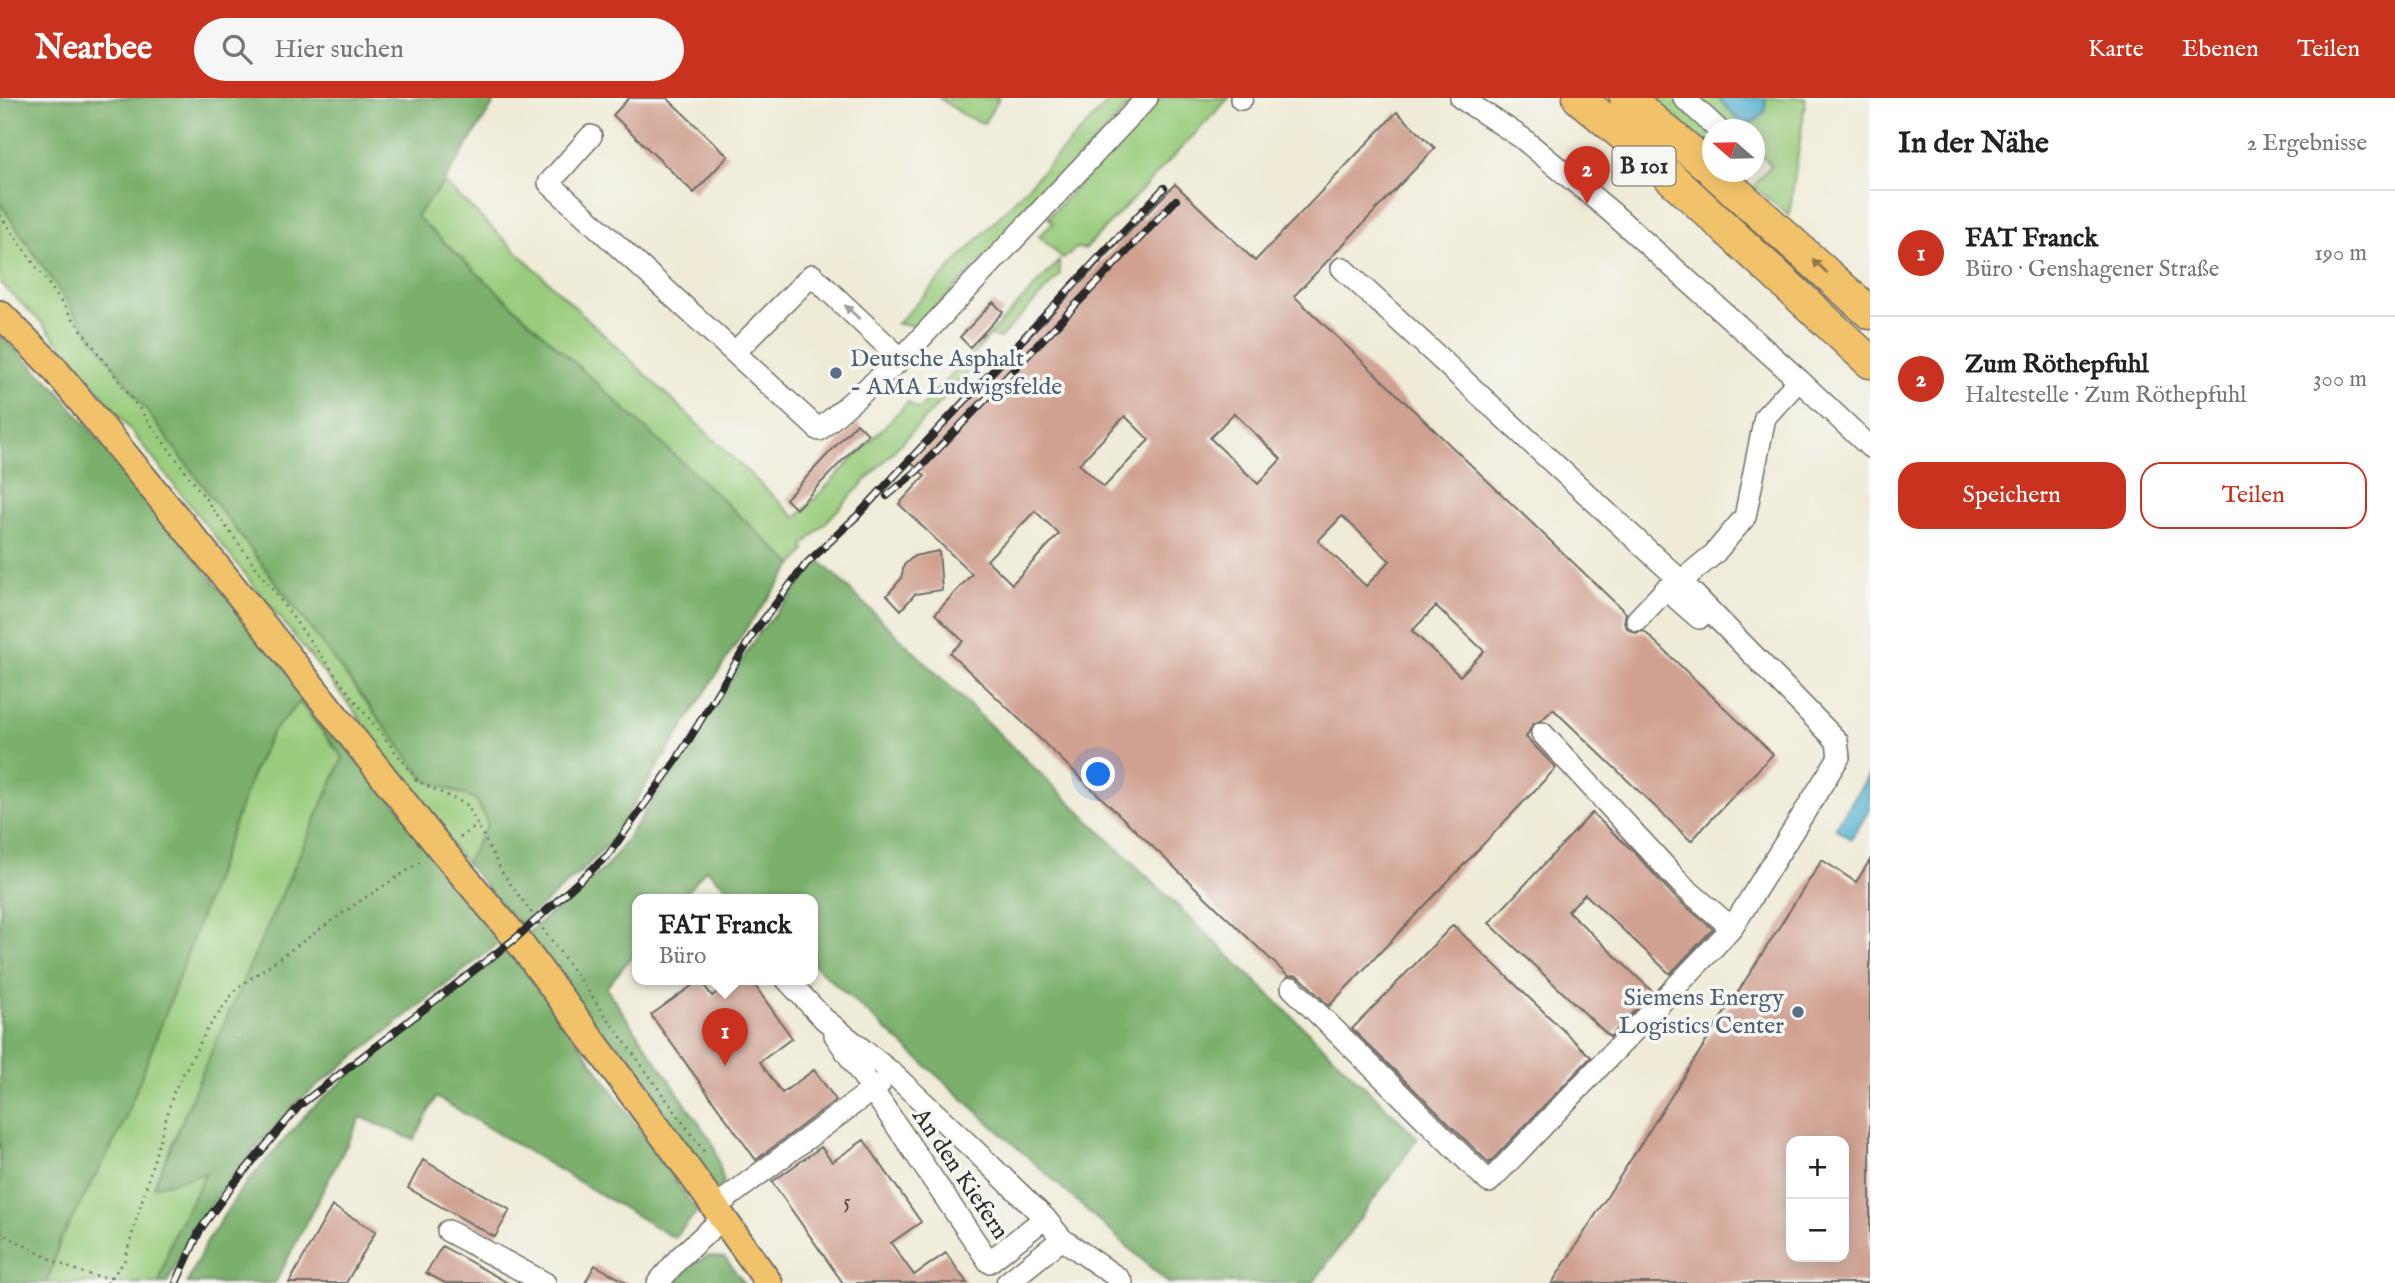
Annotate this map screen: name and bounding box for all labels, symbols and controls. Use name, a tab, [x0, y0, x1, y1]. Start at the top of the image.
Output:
search box	[194, 18, 684, 81]
text: Nearbee	[35, 28, 152, 70]
icon: search	[218, 30, 256, 68]
text: Hier suchen	[274, 33, 404, 66]
text: Karte	[2088, 34, 2144, 65]
text: Ebenen	[2182, 34, 2259, 65]
text: Teilen	[2297, 34, 2360, 65]
north arrow	[1702, 119, 1765, 182]
text: In der Nähe	[1898, 125, 2049, 163]
text: 2 Ergebnisse	[2246, 129, 2367, 158]
pin: 2	[1564, 146, 1610, 204]
road number: B 101	[1612, 146, 1676, 186]
text: FAT Franck	[1965, 222, 2098, 255]
text: 1	[1917, 239, 1925, 268]
text: 190 m	[2314, 239, 2367, 268]
text: Büro · Genshagener Straße	[1965, 255, 2219, 284]
one-way arrow	[1812, 259, 1829, 275]
one-way arrow	[843, 304, 861, 320]
place label: Deutsche Asphalt - AMA Ludwigsfelde	[850, 344, 1062, 403]
text: Zum Röthepfuhl	[1965, 348, 2149, 381]
marker: Deutsche Asphalt - AMA Ludwigsfelde	[828, 365, 844, 381]
text: 2	[1916, 365, 1926, 394]
text: 300 m	[2313, 365, 2367, 394]
text: Haltestelle · Zum Röthepfuhl	[1965, 381, 2247, 410]
button: Speichern	[1898, 462, 2126, 529]
button: Teilen	[2140, 462, 2367, 529]
your location	[1081, 757, 1115, 791]
popup	[632, 894, 818, 985]
text: FAT Franck	[658, 909, 792, 942]
text: Büro	[658, 942, 706, 971]
place label: Siemens Energy Logistics Center	[1618, 983, 1784, 1042]
marker: Siemens Energy Logistics Center	[1790, 1004, 1806, 1020]
pin: 1	[702, 1008, 748, 1066]
street label: An den Kiefern	[904, 1101, 1015, 1246]
map controls	[1786, 1136, 1849, 1262]
button: +	[1786, 1136, 1849, 1199]
house number: 5	[843, 1189, 851, 1216]
button: −	[1786, 1199, 1849, 1262]

